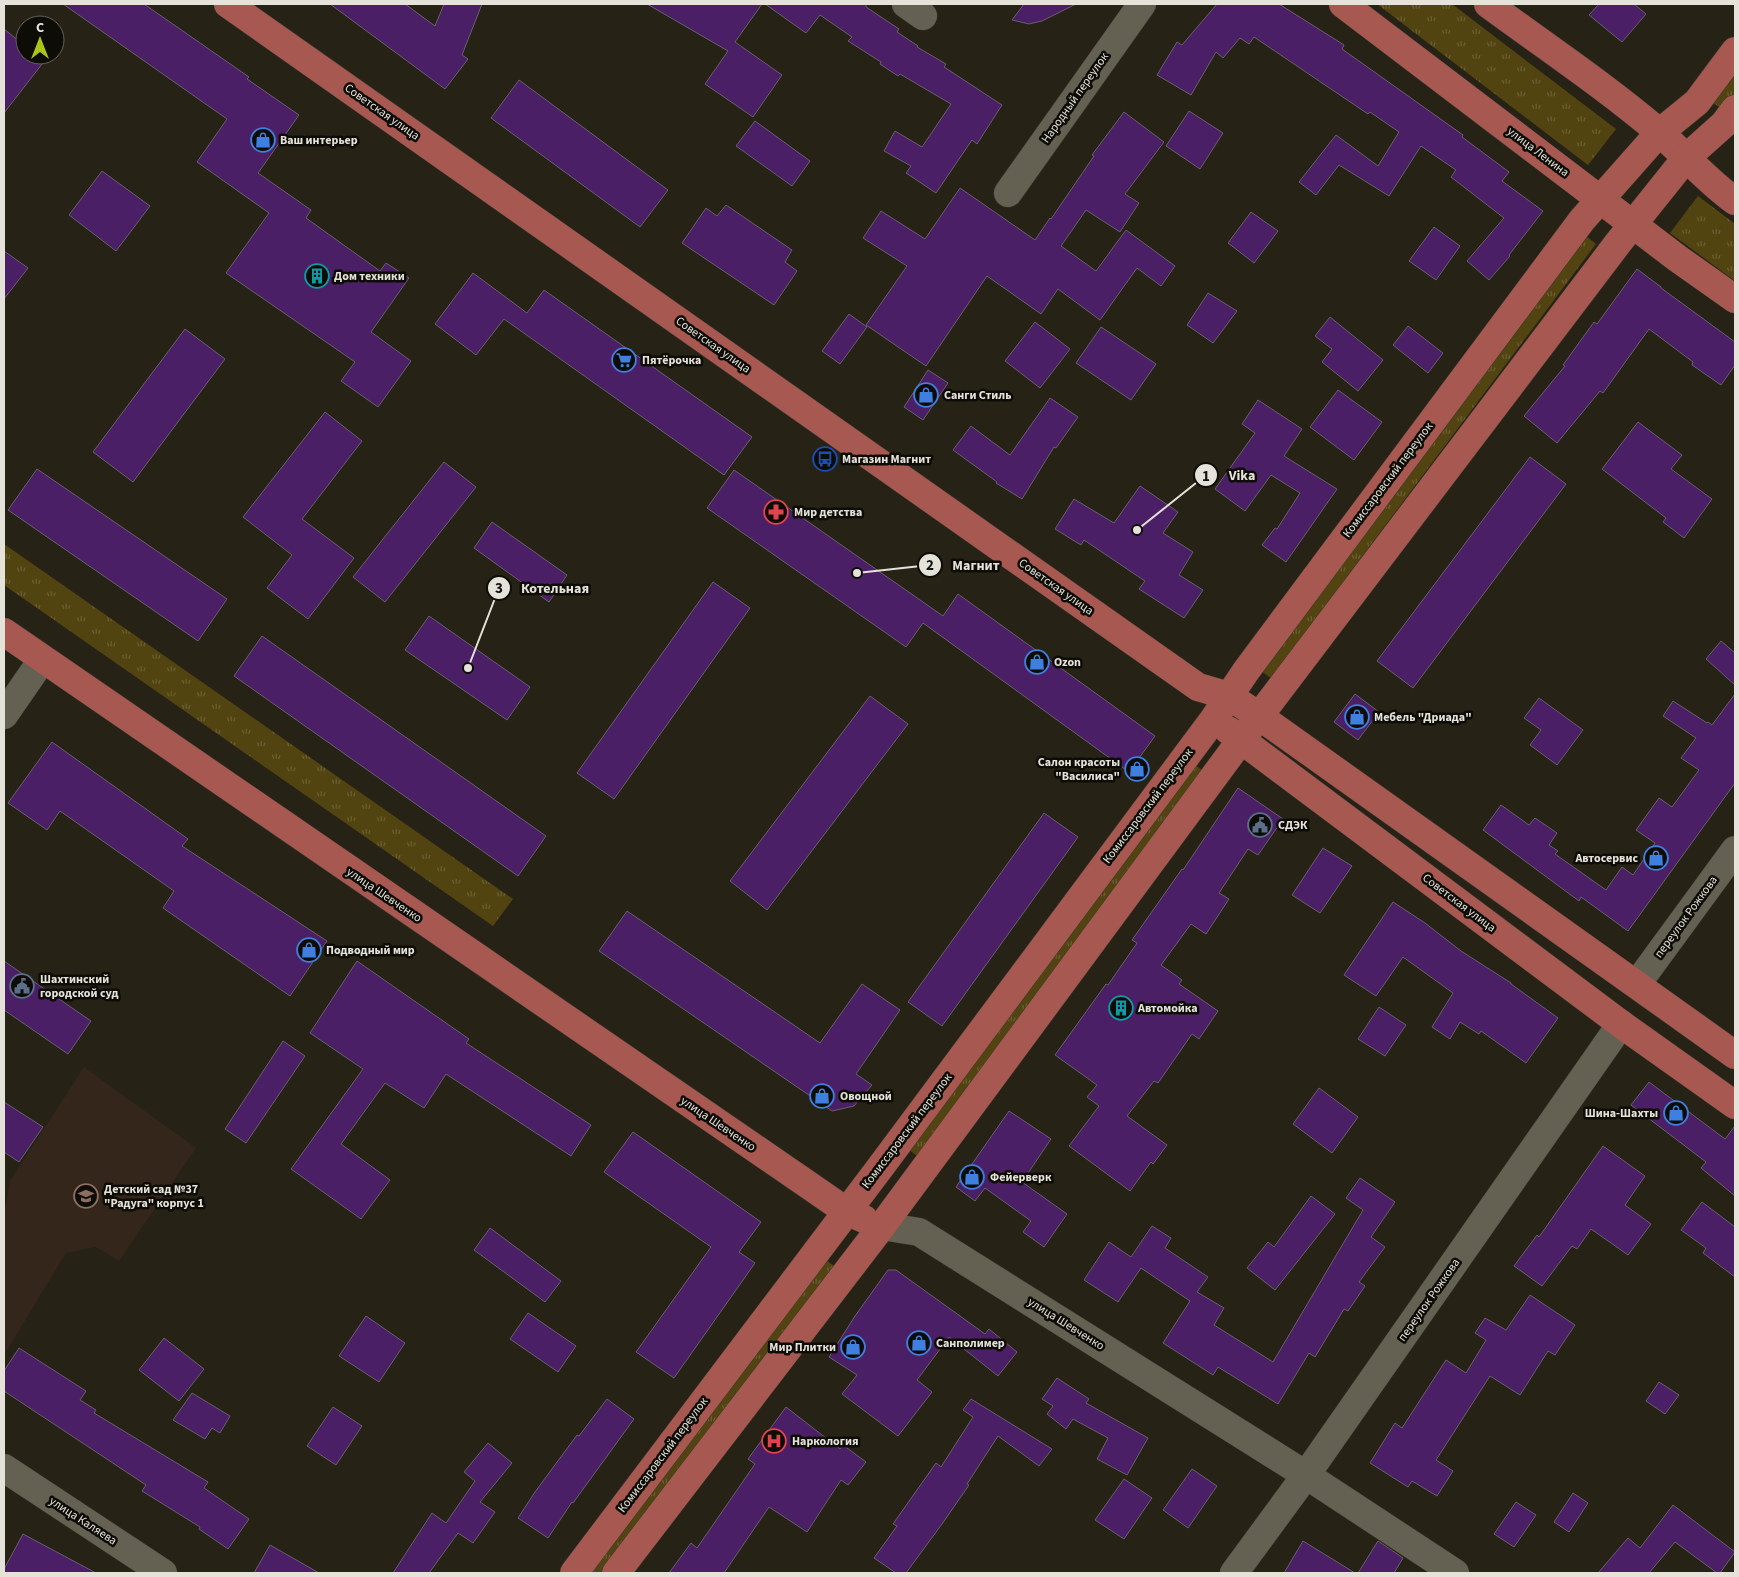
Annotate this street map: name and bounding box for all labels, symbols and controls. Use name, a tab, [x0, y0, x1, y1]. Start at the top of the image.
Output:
north arrow	[15, 15, 65, 65]
text: С	[36, 18, 44, 38]
street label: Народный переулок	[1037, 49, 1113, 147]
street label: Советская улица	[341, 80, 423, 144]
street label: улица Ленина	[1503, 123, 1573, 181]
shop icon: Ваш интерьер	[250, 127, 276, 153]
place label: Ваш интерьер	[280, 132, 358, 149]
building icon: Дом техники	[304, 263, 330, 289]
place label: Дом техники	[334, 268, 405, 285]
street label: Советская улица	[672, 313, 754, 377]
supermarket icon: Пятёрочка	[611, 347, 637, 373]
place label: Пятёрочка	[642, 352, 701, 369]
shop icon: Санги Стиль	[913, 382, 939, 408]
place label: Санги Стиль	[944, 387, 1011, 404]
street label: Комиссаровский переулок	[1339, 419, 1437, 541]
bus stop icon: Магазин Магнит	[812, 446, 838, 472]
place label: Магазин Магнит	[842, 451, 931, 468]
callout: Vika	[1194, 461, 1265, 490]
text: 1	[1202, 466, 1210, 487]
text: Vika	[1228, 466, 1255, 486]
pharmacy icon: Мир детства	[763, 499, 789, 525]
place label: Мир детства	[794, 504, 862, 521]
callout: Магнит	[917, 551, 1010, 580]
text: 2	[926, 555, 934, 576]
street label: Советская улица	[1015, 555, 1097, 619]
text: Магнит	[952, 556, 1000, 576]
callout: Котельная	[486, 573, 599, 602]
text: 3	[495, 578, 503, 599]
text: Котельная	[521, 579, 589, 599]
shop icon: Ozon	[1024, 649, 1050, 675]
place label: Ozon	[1054, 654, 1081, 671]
shop icon: Мебель "Дриада"	[1344, 704, 1370, 730]
place label: Мебель "Дриада"	[1374, 709, 1472, 726]
street label: Комиссаровский переулок	[1099, 745, 1197, 867]
place label: Салон красоты "Василиса"	[1038, 754, 1120, 785]
shop icon: Салон красоты "Василиса"	[1124, 756, 1150, 782]
public building icon: СДЭК	[1247, 812, 1273, 838]
place label: СДЭК	[1278, 817, 1308, 834]
shop icon: Автосервис	[1643, 845, 1669, 871]
place label: Автосервис	[1574, 850, 1638, 867]
street label: улица Шевченко	[343, 864, 425, 926]
street label: Советская улица	[1419, 870, 1499, 936]
street label: переулок Рожкова	[1650, 873, 1722, 961]
shop icon: Подводный мир	[296, 937, 322, 963]
place label: Подводный мир	[326, 942, 415, 959]
place label: Шахтинский городской суд	[40, 971, 119, 1002]
public building icon: Шахтинский городской суд	[9, 973, 35, 999]
building icon: Автомойка	[1108, 995, 1134, 1021]
place label: Автомойка	[1137, 1000, 1198, 1017]
street label: Комиссаровский переулок	[858, 1070, 956, 1192]
shop icon: Овощной	[809, 1083, 835, 1109]
place label: Овощной	[840, 1088, 892, 1105]
street label: улица Шевченко	[677, 1093, 759, 1155]
shop icon: Шина-Шахты	[1663, 1100, 1689, 1126]
place label: Шина-Шахты	[1585, 1105, 1658, 1122]
shop icon: Фейерверк	[959, 1164, 985, 1190]
place label: Фейерверк	[990, 1169, 1052, 1186]
place label: Детский сад №37 "Радуга" корпус 1	[104, 1181, 204, 1212]
school or university icon: Детский сад №37 "Радуга" корпус 1	[73, 1183, 99, 1209]
street label: переулок Рожкова	[1394, 1255, 1464, 1345]
street label: улица Шевченко	[1024, 1294, 1108, 1354]
shop icon: Санполимер	[906, 1330, 932, 1356]
shop icon: Мир Плитки	[840, 1334, 866, 1360]
place label: Санполимер	[936, 1335, 1005, 1352]
place label: Мир Плитки	[769, 1339, 836, 1356]
street label: Комиссаровский переулок	[614, 1394, 712, 1516]
hospital icon: Наркология	[761, 1428, 787, 1454]
place label: Наркология	[792, 1433, 858, 1450]
street label: улица Каляева	[46, 1493, 120, 1549]

